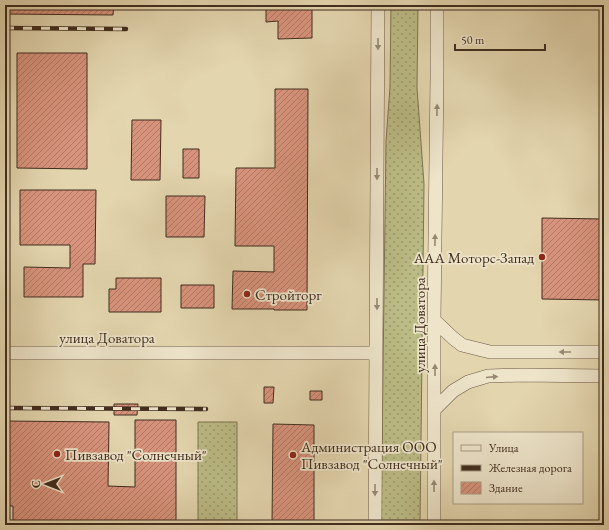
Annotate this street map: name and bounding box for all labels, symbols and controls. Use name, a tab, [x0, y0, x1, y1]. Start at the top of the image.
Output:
scale bar	[455, 26, 545, 52]
text: 50 m	[461, 32, 485, 48]
one-way arrow	[375, 38, 381, 51]
one-way arrow	[434, 103, 440, 116]
one-way arrow	[374, 168, 380, 181]
one-way arrow	[432, 233, 438, 246]
place label: ААА Моторс-Запад	[413, 248, 534, 267]
marker: ААА Моторс-Запад	[537, 252, 547, 262]
street label: улица Доватора	[410, 277, 429, 373]
place label: Стройторг	[255, 285, 322, 304]
marker: Стройторг	[242, 289, 252, 299]
one-way arrow	[373, 298, 380, 310]
street label: улица Доватора	[59, 328, 155, 347]
one-way arrow	[558, 349, 571, 355]
one-way arrow	[432, 363, 438, 376]
one-way arrow	[485, 373, 498, 380]
legend	[453, 432, 583, 504]
place label: Администрация ООО Пивзавод "Солнечный"	[300, 437, 443, 473]
text: Улица	[488, 440, 519, 456]
place label: Пивзавод "Солнечный"	[65, 445, 207, 464]
marker: Пивзавод "Солнечный"	[52, 449, 62, 459]
marker: Администрация ООО Пивзавод "Солнечный"	[288, 450, 298, 460]
text: Железная дорога	[488, 460, 572, 476]
north arrow	[26, 464, 66, 504]
one-way arrow	[431, 479, 437, 492]
text: С	[29, 480, 43, 488]
text: Здание	[489, 480, 523, 496]
one-way arrow	[372, 484, 378, 497]

